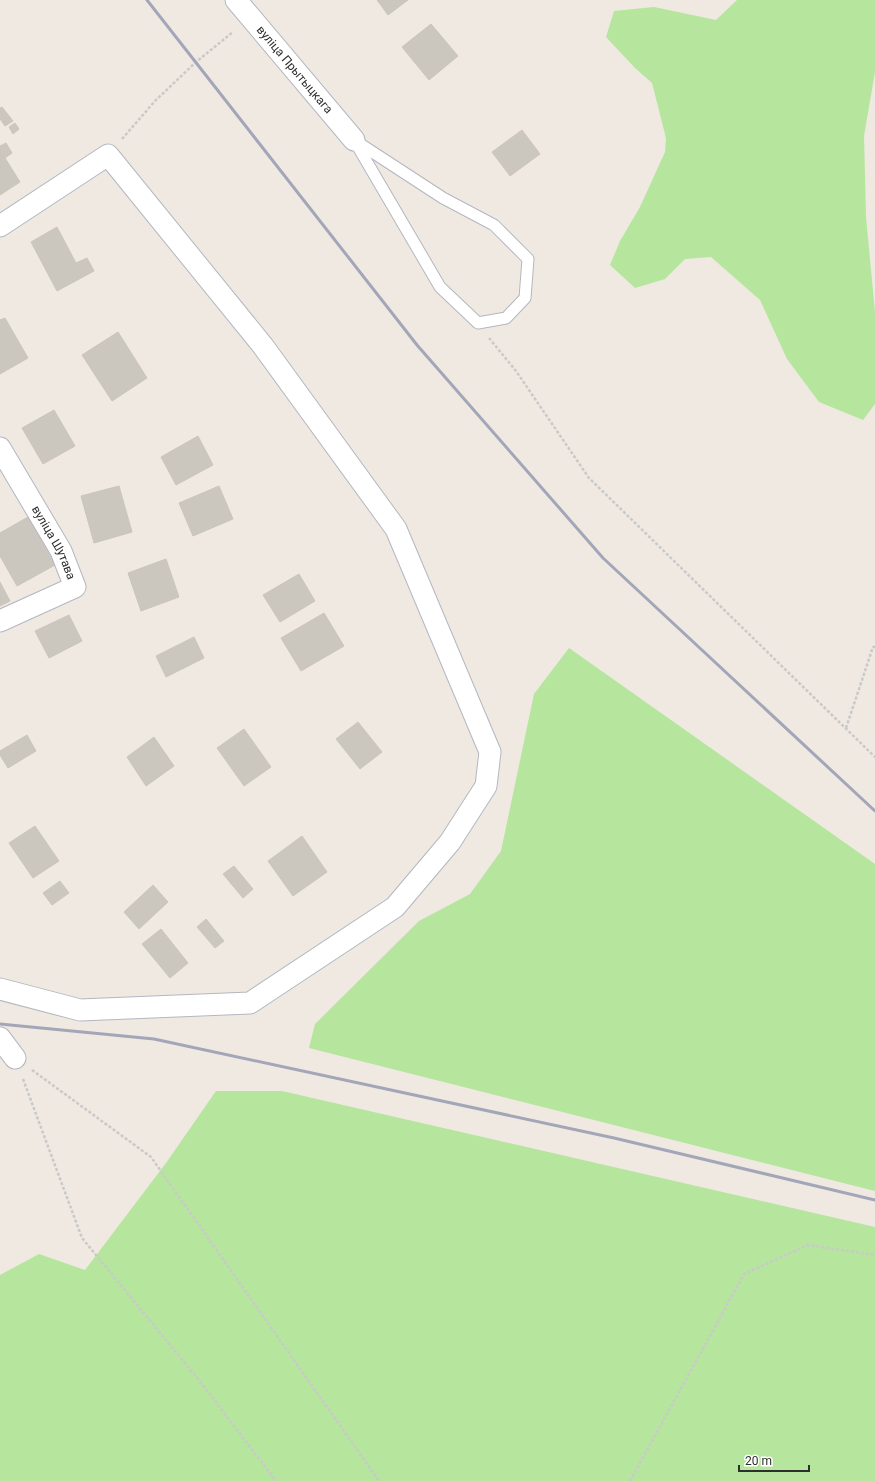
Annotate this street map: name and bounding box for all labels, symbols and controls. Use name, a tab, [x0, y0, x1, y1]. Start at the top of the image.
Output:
street label: вуліца Прытыцкага	[254, 23, 336, 116]
street label: вуліца Шутава	[29, 503, 78, 581]
scale bar	[739, 1447, 809, 1473]
text: 20 m	[745, 1454, 772, 1468]

